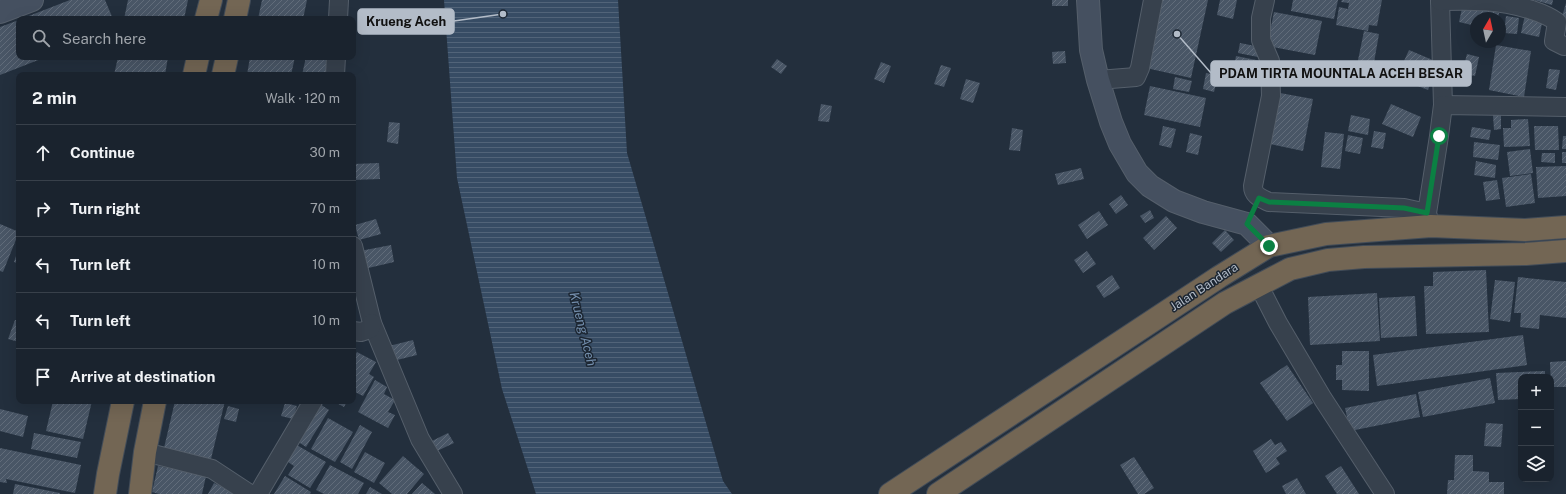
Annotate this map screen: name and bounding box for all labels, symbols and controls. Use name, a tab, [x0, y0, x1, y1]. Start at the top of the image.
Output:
callout: Krueng Aceh	[358, 9, 454, 34]
north arrow	[1470, 12, 1506, 48]
text: Krueng Aceh	[366, 14, 446, 29]
search box	[16, 16, 356, 60]
icon: search	[30, 27, 52, 49]
text: Search here	[62, 30, 146, 47]
callout: PDAM TIRTA MOUNTALA ACEH BESAR	[1211, 61, 1471, 86]
text: PDAM TIRTA MOUNTALA ACEH BESAR	[1219, 66, 1463, 81]
text: 2 min	[32, 88, 77, 108]
text: Walk · 120 m	[265, 91, 340, 106]
route start	[1430, 127, 1448, 145]
icon: ahead	[32, 142, 54, 164]
text: Continue	[70, 144, 135, 161]
text: 30 m	[310, 145, 340, 160]
icon: right	[32, 198, 54, 220]
text: Turn right	[70, 200, 140, 217]
text: 70 m	[310, 201, 340, 216]
route end	[1260, 237, 1278, 255]
icon: left	[32, 254, 54, 276]
text: Turn left	[70, 256, 131, 273]
text: 10 m	[312, 257, 340, 272]
street label: Jalan Bandara	[1168, 260, 1240, 314]
water label: Krueng Aceh	[567, 290, 599, 368]
icon: left	[32, 310, 54, 332]
text: Turn left	[70, 312, 131, 329]
text: 10 m	[312, 313, 340, 328]
icon: arrive	[32, 366, 54, 388]
text: Arrive at destination	[70, 368, 215, 385]
map controls	[1518, 374, 1554, 482]
button: +	[1518, 374, 1554, 410]
button: −	[1518, 410, 1554, 446]
button: layers	[1518, 446, 1554, 482]

